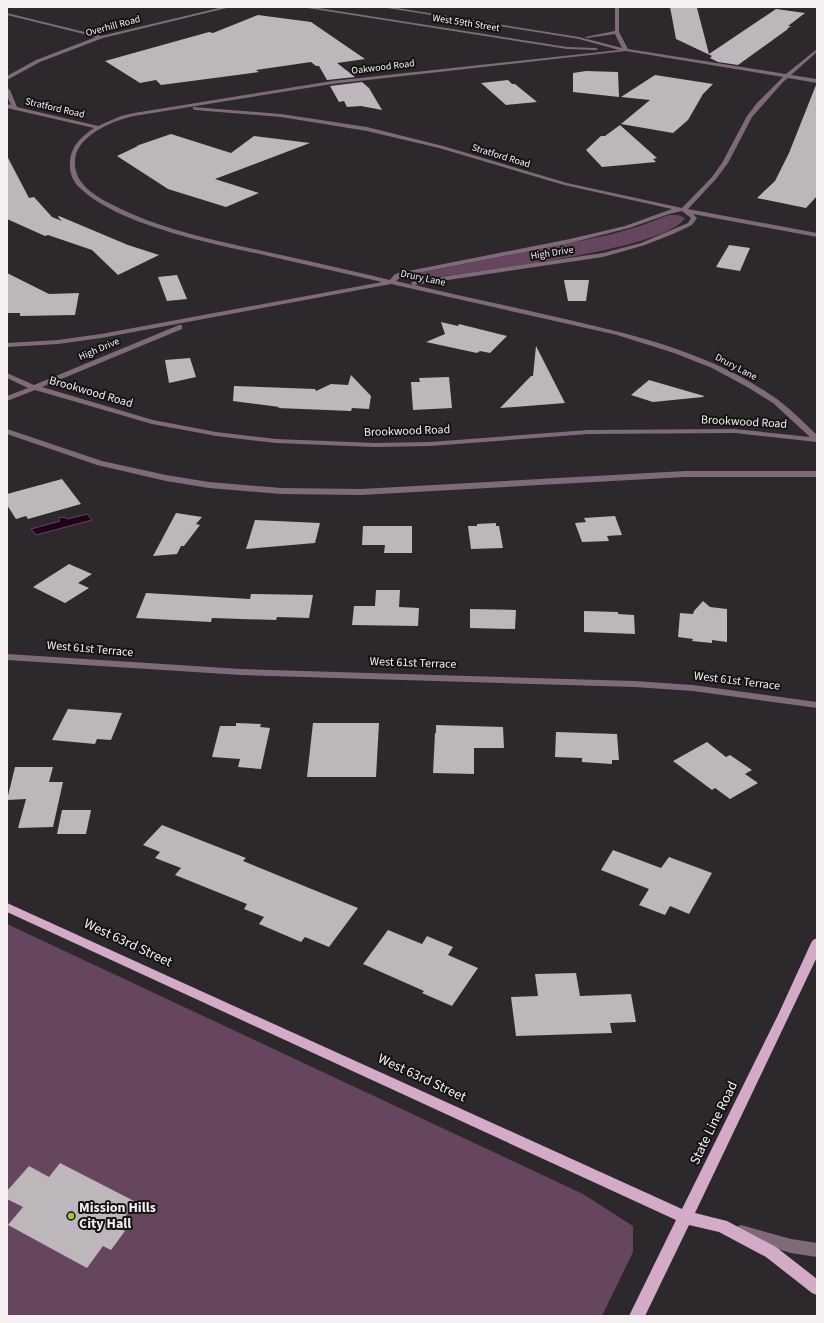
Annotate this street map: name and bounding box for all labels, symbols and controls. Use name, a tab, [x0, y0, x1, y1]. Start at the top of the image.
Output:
street label: West 59th Street	[431, 11, 501, 35]
street label: Overhill Road	[84, 12, 142, 40]
street label: Oakwood Road	[351, 56, 415, 78]
street label: Stratford Road	[24, 94, 86, 122]
street label: Stratford Road	[470, 140, 532, 172]
street label: High Drive	[530, 243, 574, 263]
street label: Drury Lane	[399, 266, 447, 290]
street label: High Drive	[76, 334, 122, 364]
street label: Drury Lane	[712, 350, 760, 384]
street label: Brookwood Road	[47, 372, 135, 412]
street label: Brookwood Road	[700, 411, 788, 433]
street label: Brookwood Road	[363, 421, 451, 441]
street label: West 61st Terrace	[46, 637, 134, 661]
street label: West 61st Terrace	[369, 653, 457, 673]
street label: West 61st Terrace	[693, 667, 781, 695]
street label: West 63rd Street	[81, 914, 176, 972]
street label: West 63rd Street	[375, 1049, 470, 1107]
street label: State Line Road	[685, 1078, 743, 1168]
place label: Mission Hills City Hall	[79, 1198, 156, 1234]
marker: Mission Hills City Hall	[66, 1211, 76, 1221]

